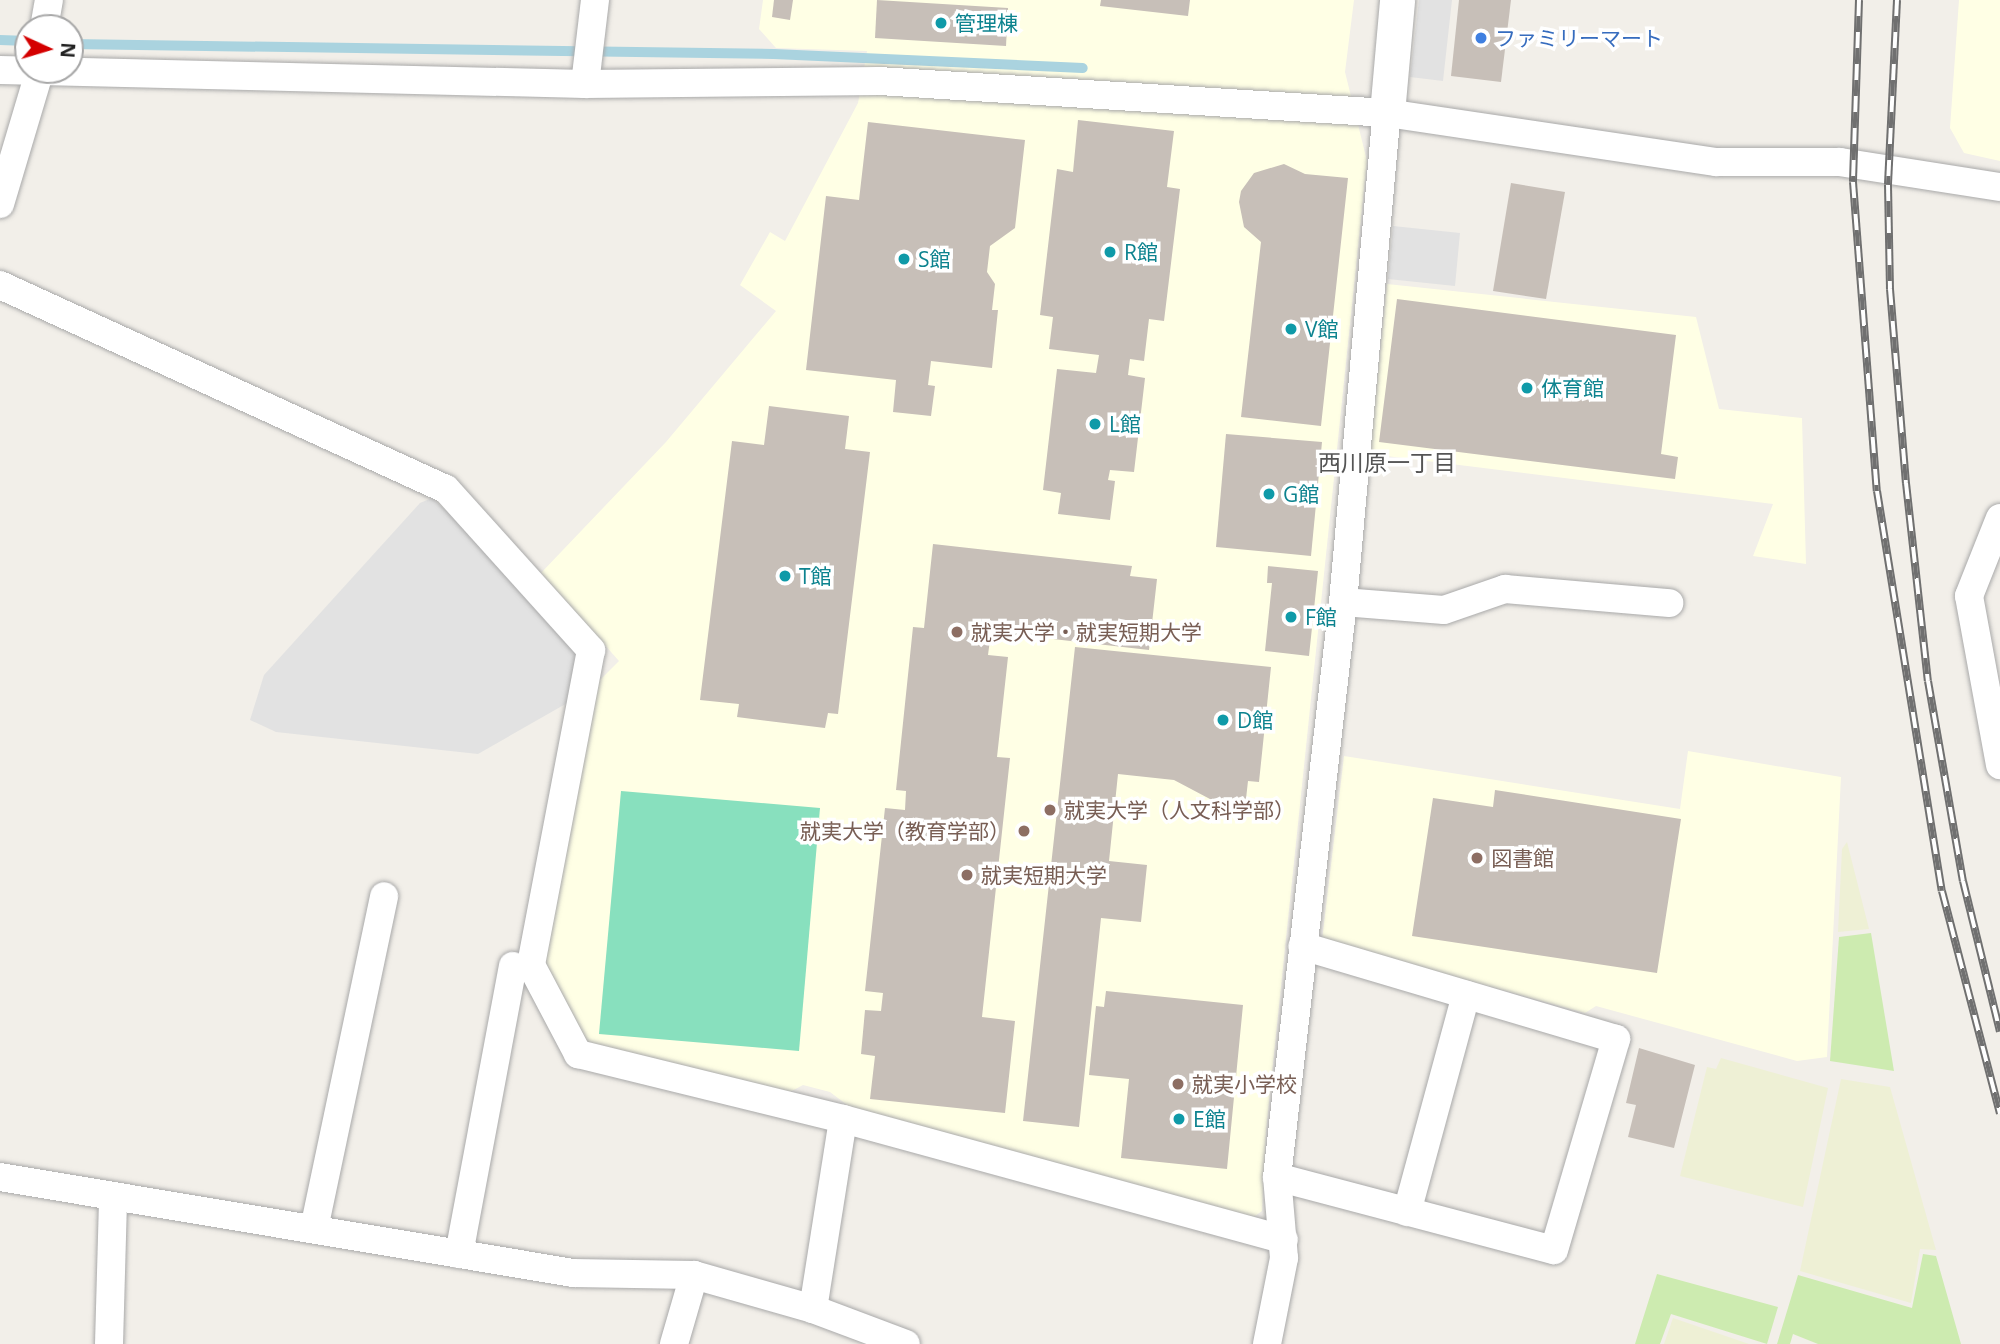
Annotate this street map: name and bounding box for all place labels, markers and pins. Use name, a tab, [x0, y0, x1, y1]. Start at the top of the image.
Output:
place label: 管理棟	[955, 10, 1018, 36]
marker: 管理棟	[933, 15, 949, 31]
place label: ファミリーマート	[1495, 25, 1663, 51]
marker: ファミリーマート	[1473, 30, 1489, 46]
place label: R館	[1124, 239, 1158, 265]
marker: R館	[1102, 244, 1118, 260]
place label: S館	[918, 246, 951, 272]
marker: S館	[896, 251, 912, 267]
place label: V館	[1305, 316, 1339, 342]
marker: V館	[1283, 321, 1299, 337]
place label: 体育館	[1541, 375, 1604, 401]
marker: 体育館	[1519, 380, 1535, 396]
place label: L館	[1109, 411, 1141, 437]
marker: L館	[1087, 416, 1103, 432]
place label: G館	[1283, 481, 1319, 507]
marker: G館	[1261, 486, 1277, 502]
place label: T館	[799, 563, 832, 589]
marker: T館	[777, 568, 793, 584]
place label: F館	[1305, 604, 1337, 630]
marker: F館	[1283, 609, 1299, 625]
place label: 就実大学・就実短期大学	[971, 619, 1202, 645]
marker: 就実大学・就実短期大学	[949, 624, 965, 640]
place label: D館	[1237, 707, 1273, 733]
marker: D館	[1215, 712, 1231, 728]
place label: 就実大学（人文科学部）	[1064, 797, 1295, 823]
marker: 就実大学（人文科学部）	[1042, 802, 1058, 818]
place label: 就実大学（教育学部）	[800, 818, 1010, 844]
marker: 就実大学（教育学部）	[1016, 823, 1032, 839]
place label: 図書館	[1491, 845, 1554, 871]
marker: 図書館	[1469, 850, 1485, 866]
place label: 就実短期大学	[981, 862, 1107, 888]
marker: 就実短期大学	[959, 867, 975, 883]
place label: 就実小学校	[1192, 1071, 1297, 1097]
marker: 就実小学校	[1170, 1076, 1186, 1092]
place label: E館	[1193, 1106, 1226, 1132]
marker: E館	[1171, 1111, 1187, 1127]

